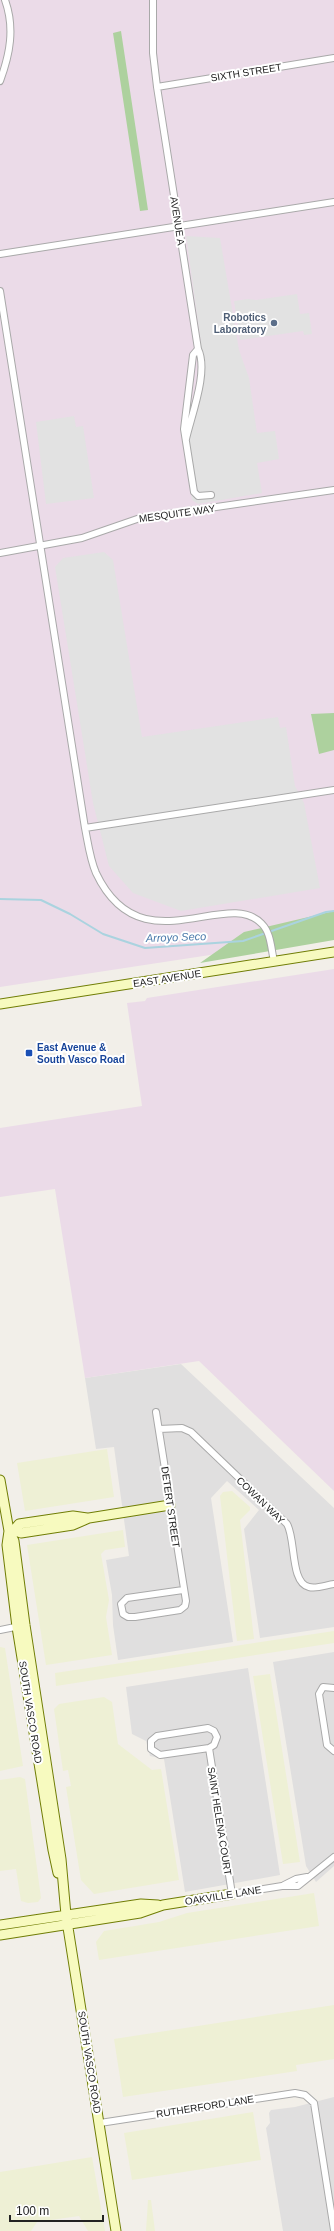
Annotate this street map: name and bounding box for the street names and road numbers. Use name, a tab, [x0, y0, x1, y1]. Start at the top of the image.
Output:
street label: SIXTH STREET	[210, 61, 282, 84]
street label: AVENUE A	[168, 196, 187, 247]
street label: MESQUITE WAY	[138, 503, 216, 524]
street label: EAST AVENUE	[132, 968, 202, 989]
street label: DETERT STREET	[159, 1466, 182, 1548]
street label: COWAN WAY	[234, 1475, 287, 1526]
street label: SOUTH VASCO ROAD	[17, 1660, 44, 1764]
street label: SAINT HELENA COURT	[205, 1766, 234, 1876]
street label: OAKVILLE LANE	[184, 1884, 262, 1907]
street label: SOUTH VASCO ROAD	[76, 2010, 103, 2114]
street label: RUTHERFORD LANE	[155, 2093, 255, 2120]

